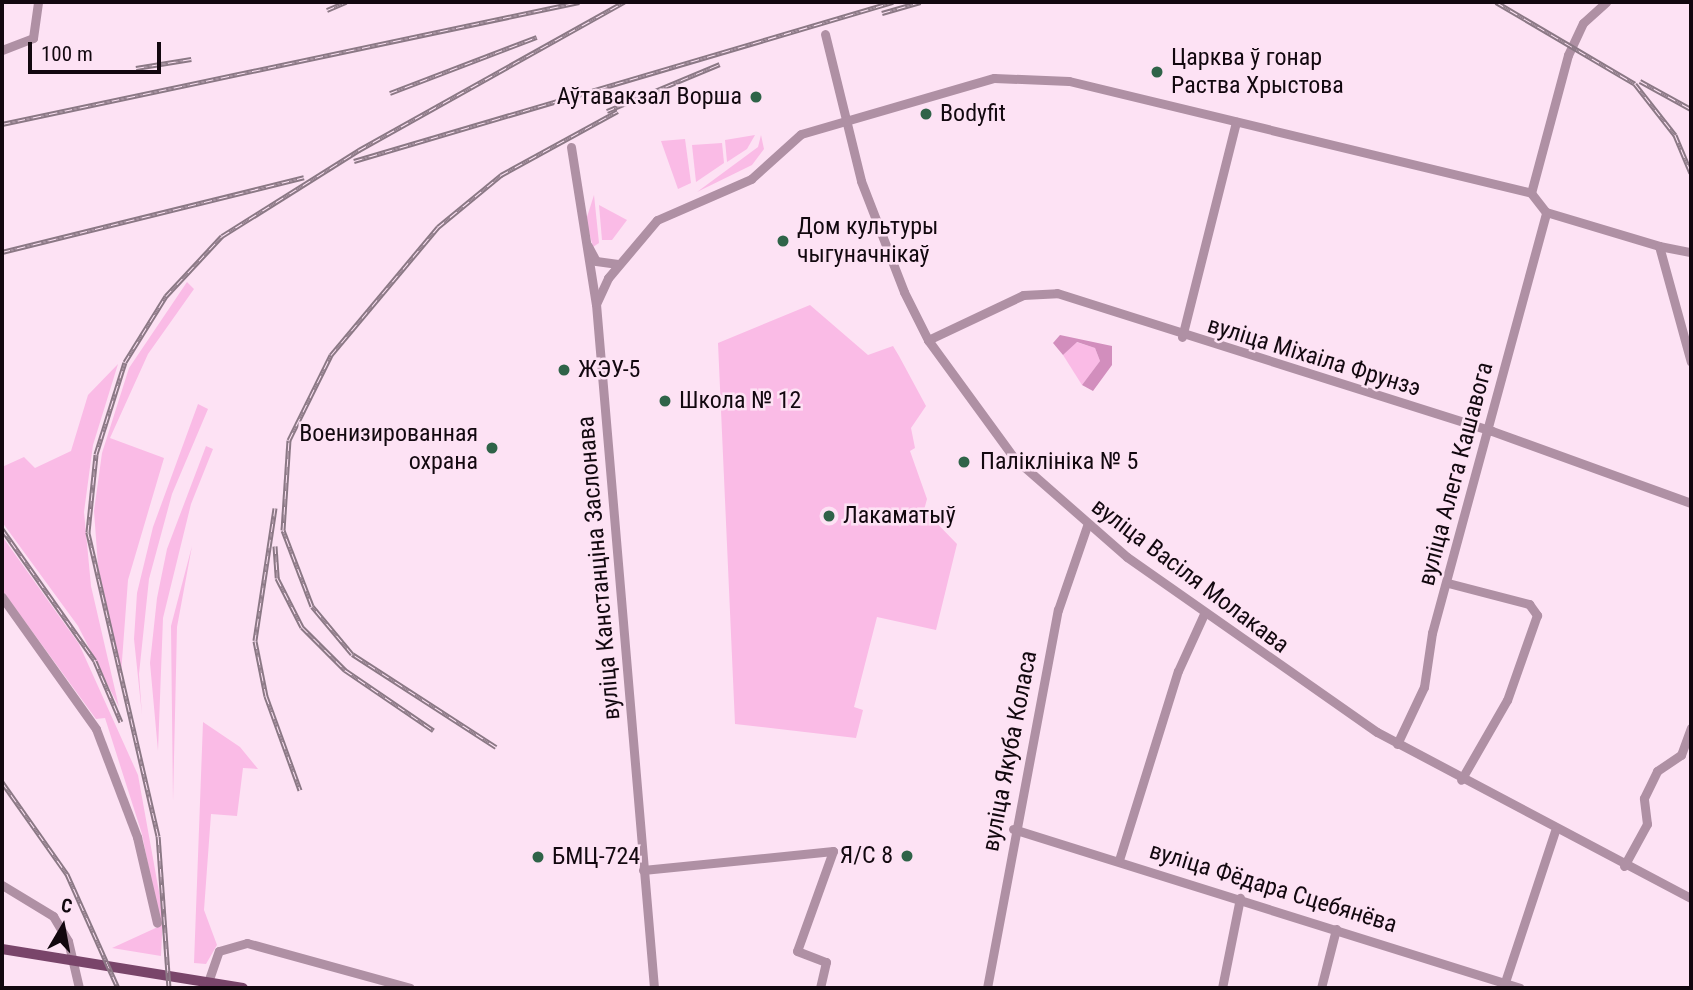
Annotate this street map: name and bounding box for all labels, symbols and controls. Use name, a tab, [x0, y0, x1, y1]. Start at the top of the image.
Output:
scale bar	[32, 28, 164, 72]
text: 100 m	[41, 42, 93, 66]
place label: Царква ў гонар Раства Хрыстова	[1171, 44, 1344, 100]
marker: Царква ў гонар Раства Хрыстова	[1149, 64, 1165, 80]
place label: Аўтавакзал Ворша	[557, 83, 742, 111]
marker: Аўтавакзал Ворша	[748, 89, 764, 105]
place label: Bodyfit	[940, 100, 1006, 128]
marker: Bodyfit	[918, 106, 934, 122]
place label: Дом культуры чыгуначнікаў	[797, 213, 938, 269]
marker: Дом культуры чыгуначнікаў	[775, 233, 791, 249]
street label: вуліца Міхаіла Фрунзэ	[1204, 311, 1424, 403]
place label: ЖЭУ-5	[578, 356, 640, 384]
street label: вуліца Алега Кашавога	[1412, 359, 1500, 589]
marker: ЖЭУ-5	[556, 362, 572, 378]
place label: Школа № 12	[679, 387, 801, 415]
marker: Школа № 12	[657, 393, 673, 409]
street label: вуліца Канстанціна Заслонава	[571, 415, 627, 721]
place label: Военизированная охрана	[299, 420, 478, 476]
marker: Военизированная охрана	[484, 440, 500, 456]
place label: Паліклініка № 5	[980, 448, 1138, 476]
marker: Паліклініка № 5	[954, 452, 974, 472]
street label: вуліца Васіля Молакава	[1086, 492, 1294, 660]
place label: Лакаматыў	[843, 502, 956, 530]
marker: Лакаматыў	[821, 508, 837, 524]
street label: вуліца Якуба Коласа	[976, 648, 1044, 854]
street label: вуліца Фёдара Сцебянёва	[1146, 837, 1400, 939]
place label: Я/С 8	[840, 842, 893, 870]
place label: БМЦ-724	[552, 843, 640, 871]
marker: Я/С 8	[899, 848, 915, 864]
marker: БМЦ-724	[530, 849, 546, 865]
north arrow	[28, 892, 98, 962]
text: С	[59, 894, 74, 918]

